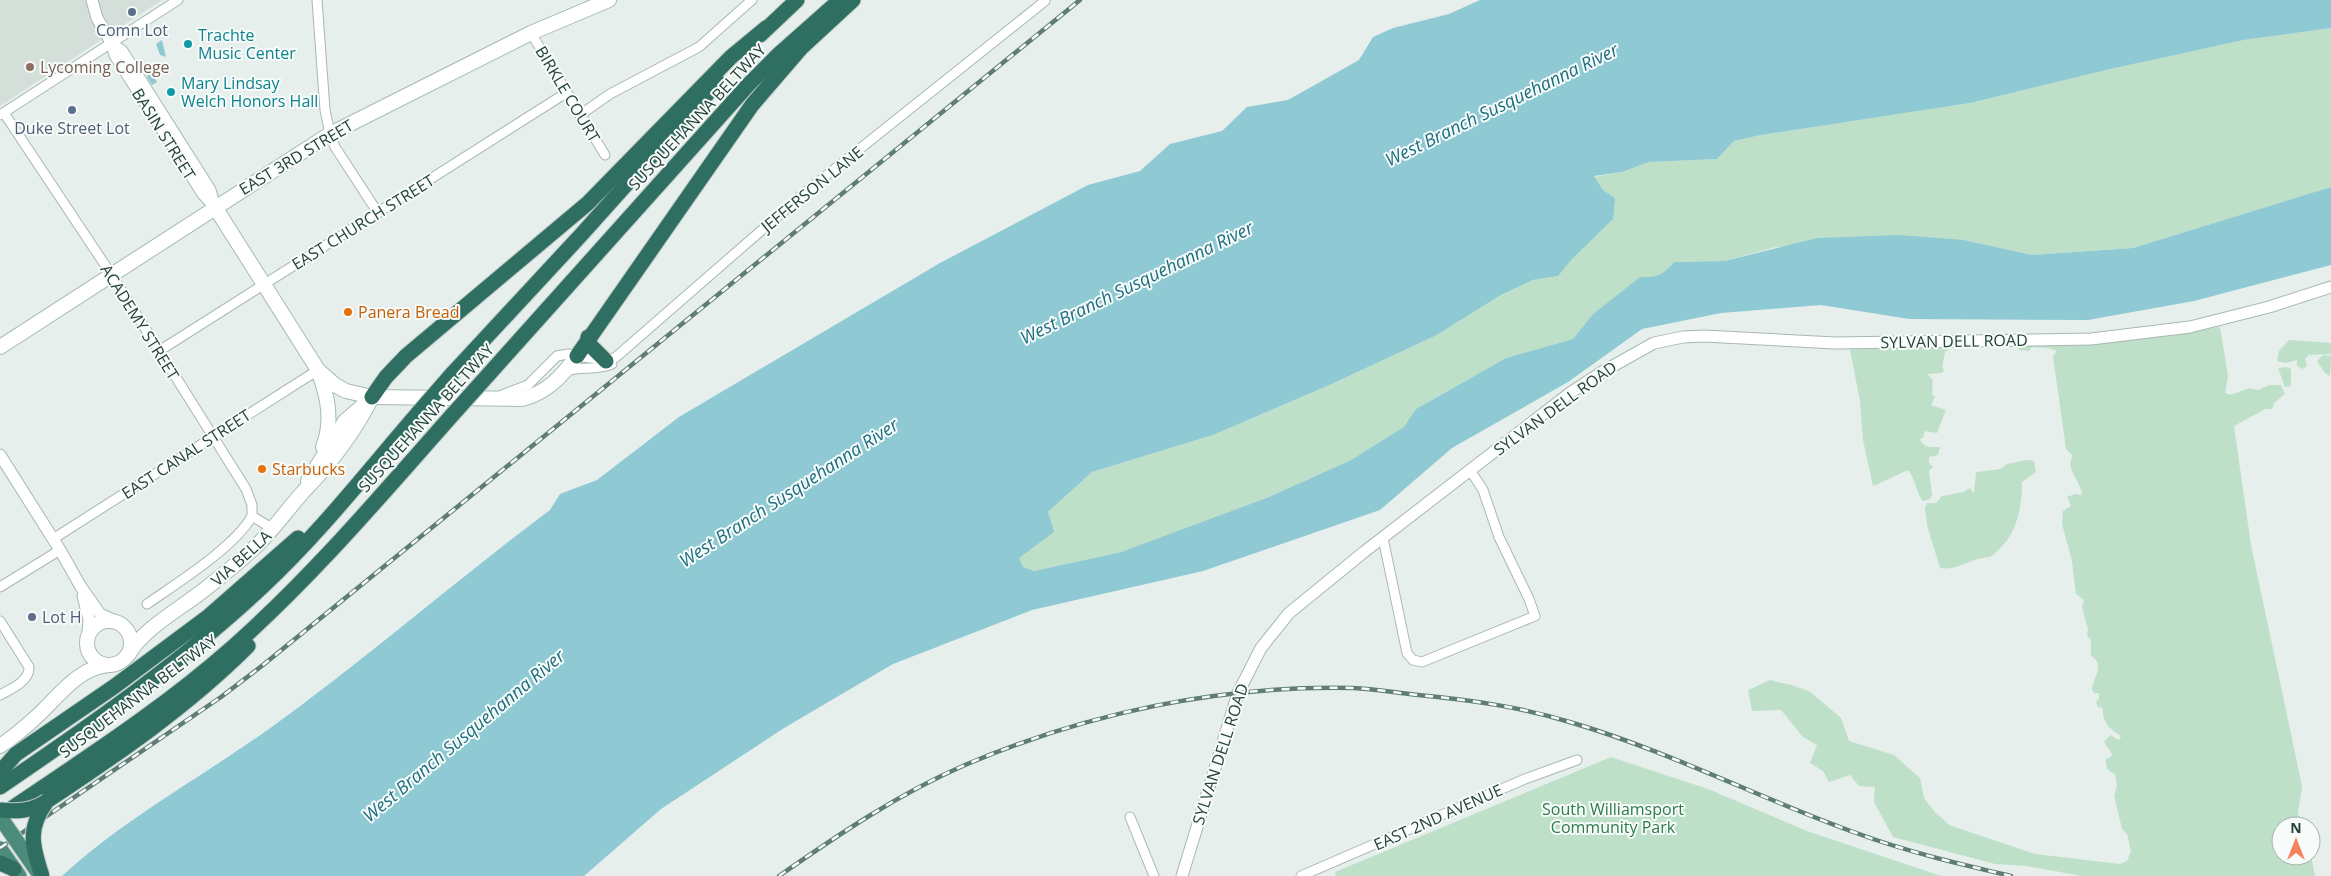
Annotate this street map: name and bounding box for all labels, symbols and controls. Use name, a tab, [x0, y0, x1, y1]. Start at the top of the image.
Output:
marker: Comn Lot	[126, 6, 138, 18]
place label: Comn Lot	[96, 19, 168, 41]
place label: Trachte Music Center	[198, 24, 296, 64]
water label: West Branch Susquehanna River	[1381, 37, 1623, 171]
marker: Trachte Music Center	[182, 38, 194, 50]
street label: SUSQUEHANNA BELTWAY	[623, 39, 771, 195]
street label: BIRKLE COURT	[531, 42, 606, 146]
place label: Lycoming College	[40, 56, 170, 78]
marker: Lycoming College	[24, 61, 36, 73]
place label: Mary Lindsay Welch Honors Hall	[181, 72, 318, 112]
street label: BASIN STREET	[127, 84, 201, 184]
marker: Mary Lindsay Welch Honors Hall	[165, 86, 177, 98]
marker: Duke Street Lot	[66, 104, 78, 116]
street label: EAST 3RD STREET	[235, 114, 357, 200]
place label: Duke Street Lot	[14, 117, 130, 139]
street label: JEFFERSON LANE	[755, 141, 868, 238]
street label: EAST CHURCH STREET	[288, 169, 439, 275]
water label: West Branch Susquehanna River	[1016, 215, 1258, 349]
street label: ACADEMY STREET	[96, 260, 184, 384]
place label: Panera Bread	[358, 301, 459, 323]
marker: Panera Bread	[342, 306, 354, 318]
street label: SYLVAN DELL ROAD	[1880, 329, 2028, 353]
street label: SUSQUEHANNA BELTWAY	[353, 339, 499, 497]
street label: SYLVAN DELL ROAD	[1489, 356, 1621, 460]
street label: EAST CANAL STREET	[117, 404, 255, 504]
water label: West Branch Susquehanna River	[674, 412, 903, 572]
place label: Starbucks	[272, 458, 345, 480]
marker: Starbucks	[256, 463, 268, 475]
street label: VIA BELLA	[206, 524, 277, 591]
place label: Lot H	[42, 606, 82, 628]
marker: Lot H	[26, 611, 38, 623]
street label: SUSQUEHANNA BELTWAY	[54, 629, 222, 763]
water label: West Branch Susquehanna River	[357, 643, 570, 827]
street label: SYLVAN DELL ROAD	[1187, 681, 1253, 827]
street label: EAST 2ND AVENUE	[1370, 779, 1506, 855]
park label: South Williamsport Community Park	[1542, 798, 1684, 838]
north arrow	[2271, 816, 2321, 866]
text: N	[2290, 818, 2302, 837]

